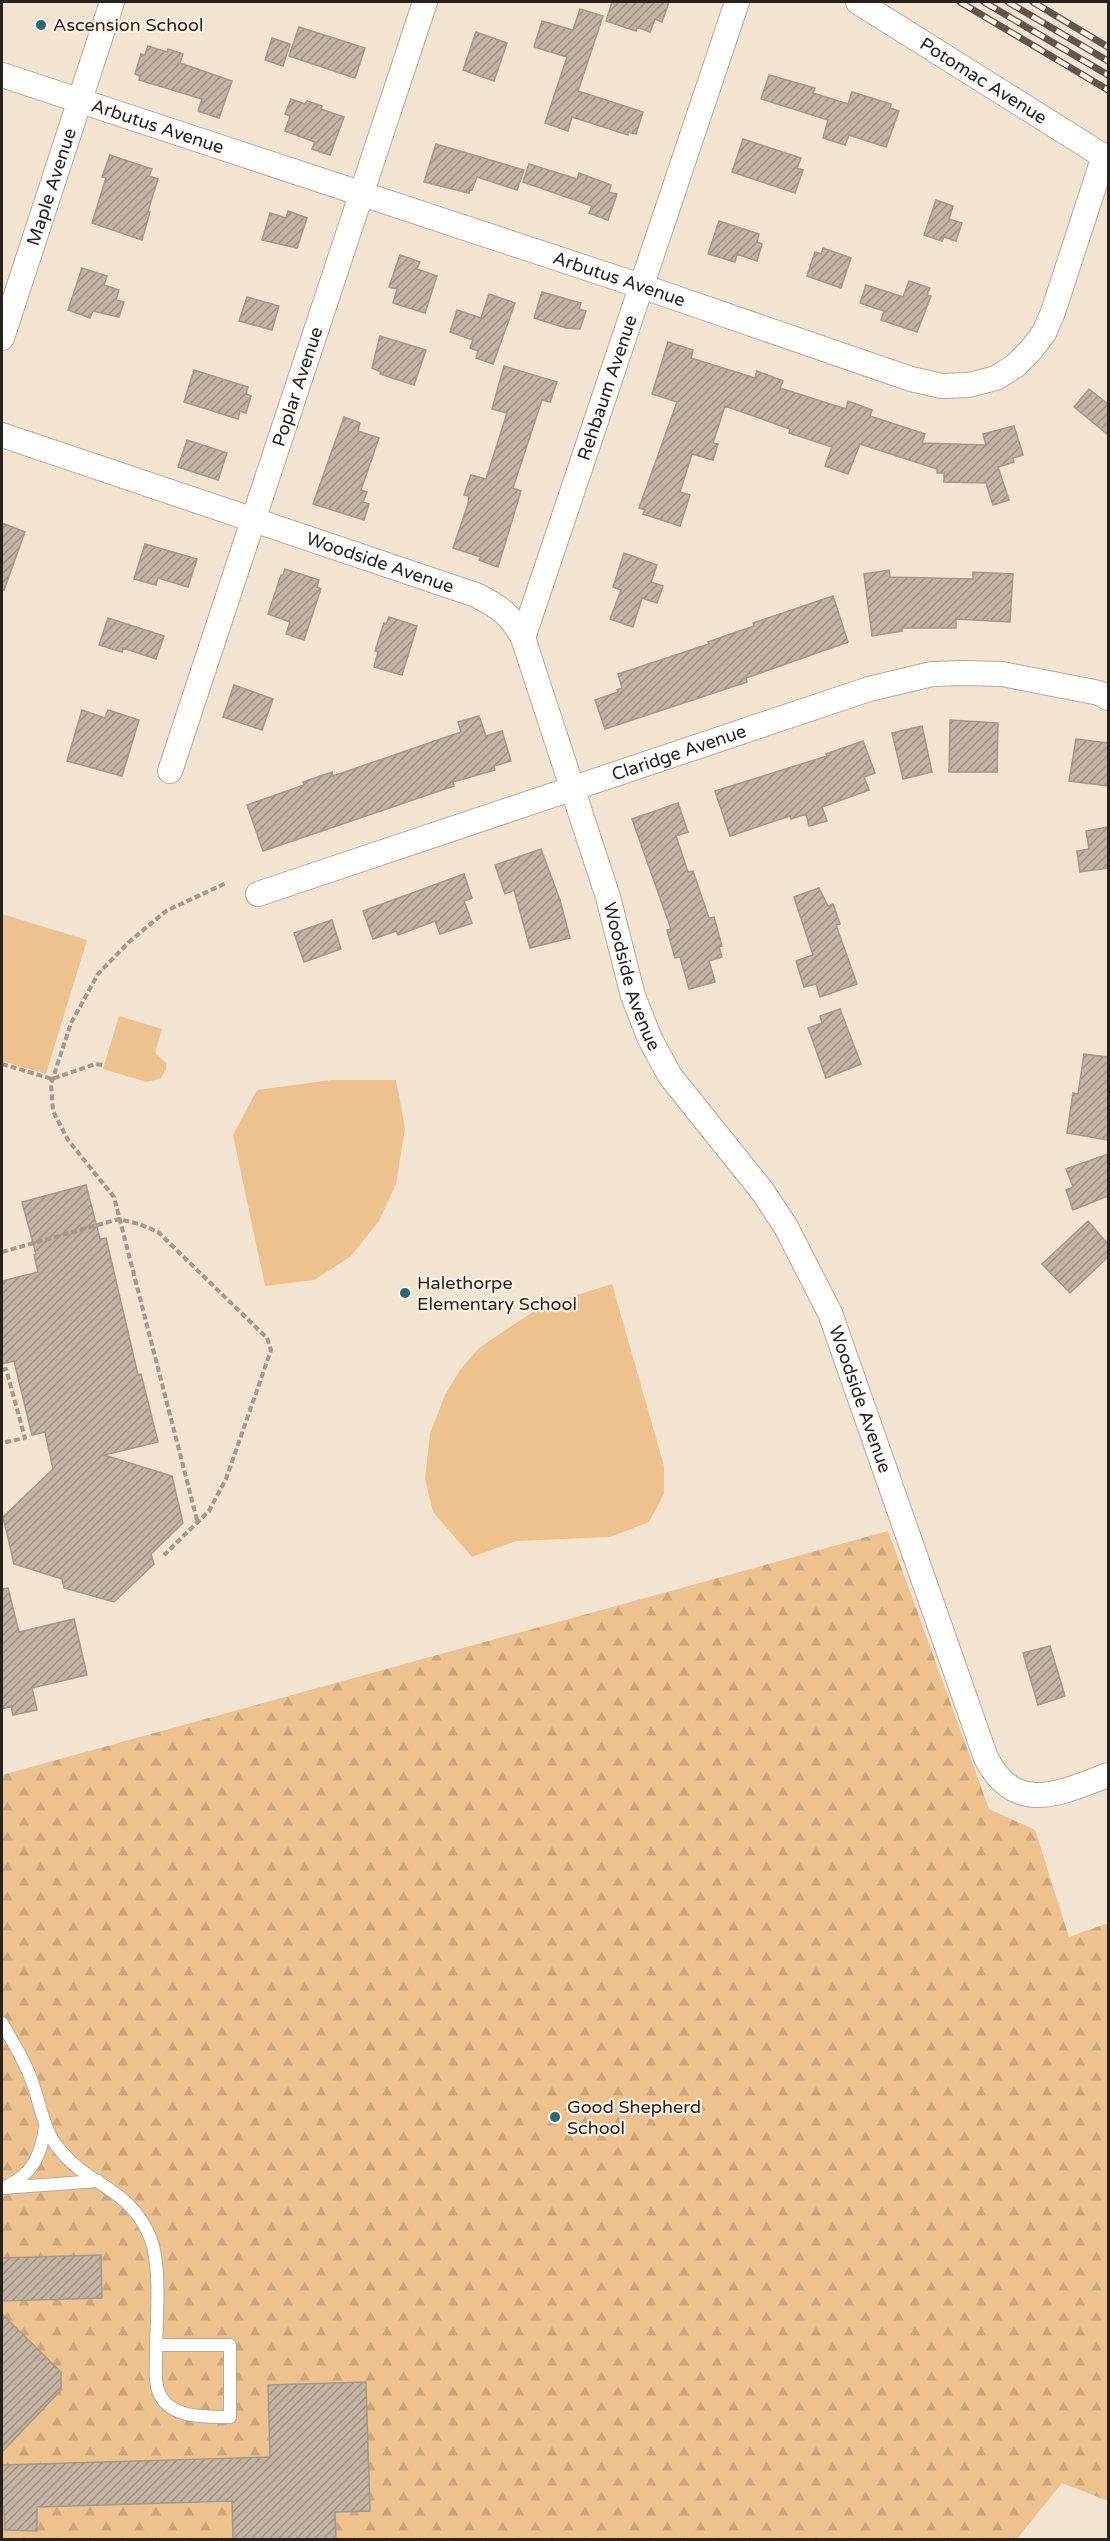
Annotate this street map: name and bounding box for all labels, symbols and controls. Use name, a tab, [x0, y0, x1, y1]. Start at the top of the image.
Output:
place label: Ascension School	[53, 14, 203, 36]
marker: Ascension School	[34, 18, 48, 32]
street label: Potomac Avenue	[916, 33, 1051, 129]
street label: Arbutus Avenue	[89, 94, 227, 159]
street label: Maple Avenue	[22, 125, 81, 249]
street label: Arbutus Avenue	[550, 247, 688, 311]
street label: Rehbaum Avenue	[573, 312, 642, 463]
street label: Poplar Avenue	[267, 324, 328, 449]
street label: Woodside Avenue	[303, 527, 457, 598]
street label: Claridge Avenue	[609, 720, 749, 786]
street label: Woodside Avenue	[599, 900, 665, 1055]
place label: Halethorpe Elementary School	[417, 1272, 577, 1315]
marker: Halethorpe Elementary School	[398, 1286, 412, 1300]
street label: Woodside Avenue	[824, 1323, 896, 1476]
place label: Good Shepherd School	[567, 2096, 701, 2139]
marker: Good Shepherd School	[548, 2110, 562, 2124]

